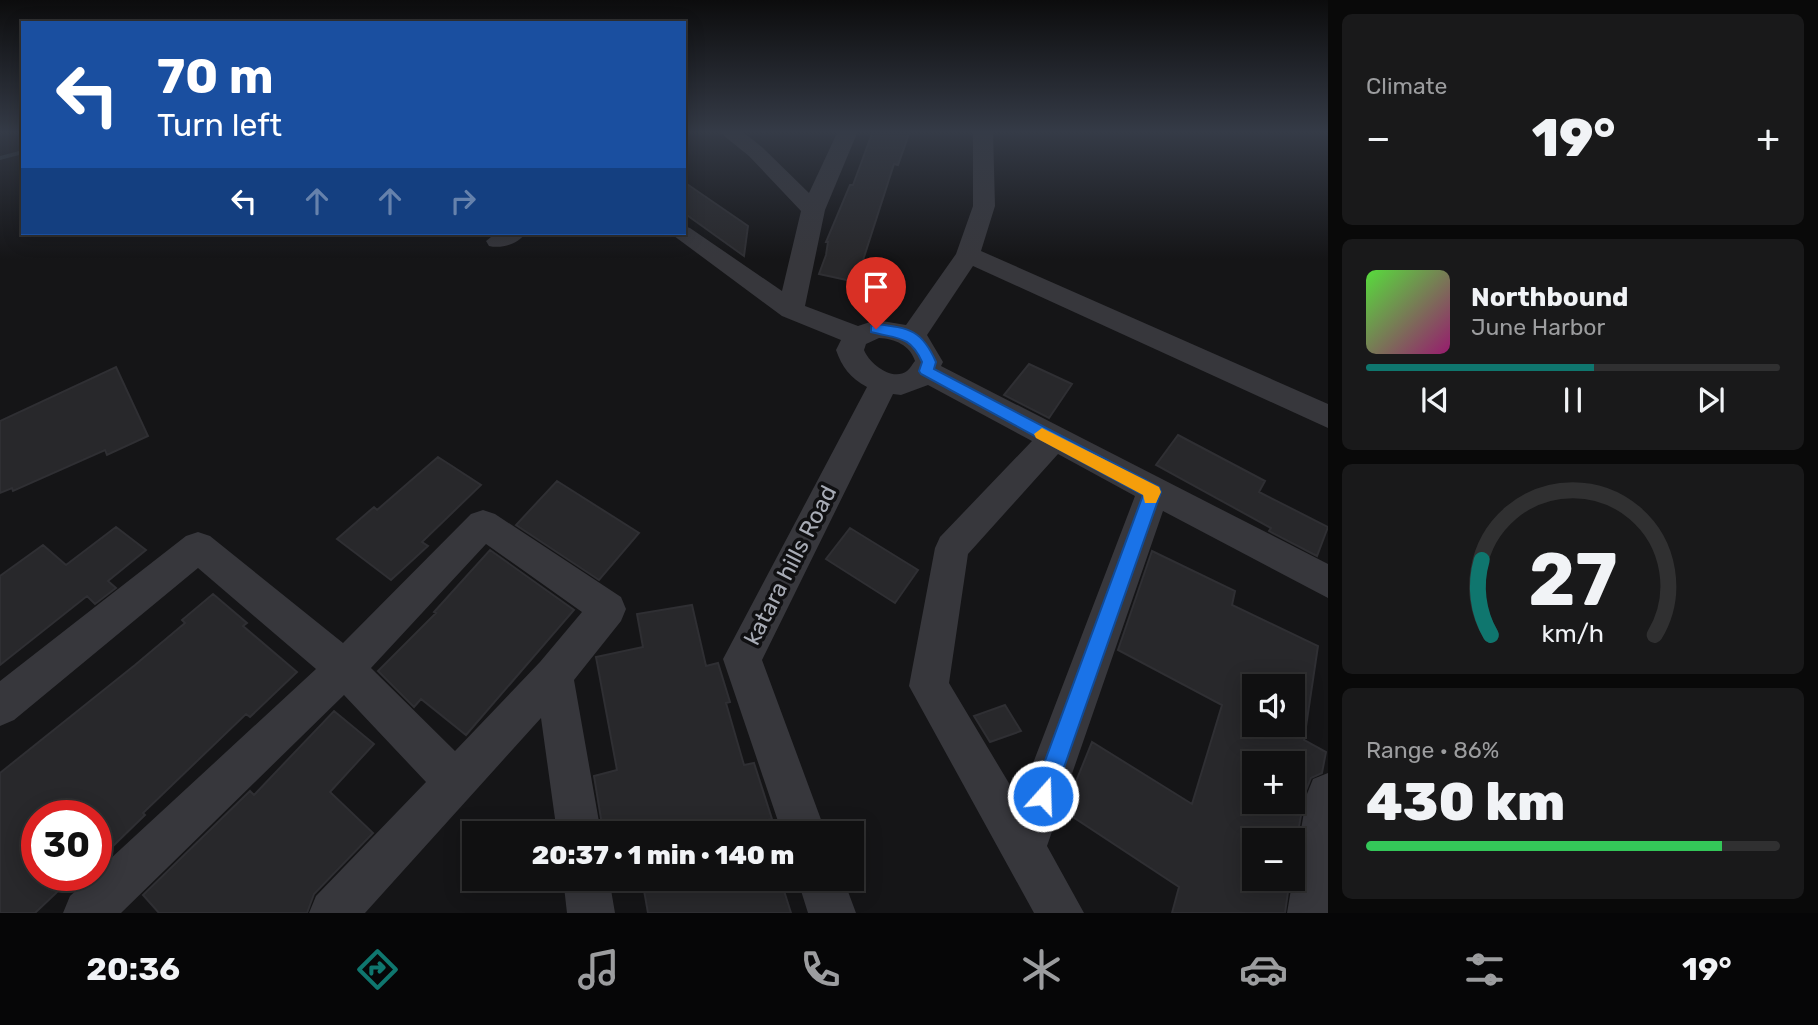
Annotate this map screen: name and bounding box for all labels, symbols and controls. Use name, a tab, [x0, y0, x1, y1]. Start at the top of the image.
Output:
text: 70 m	[157, 47, 274, 105]
icon: left	[42, 49, 133, 140]
text: Climate	[1366, 72, 1447, 100]
text: Turn left	[157, 106, 282, 144]
text: 19°	[1532, 107, 1615, 169]
text: −	[1366, 115, 1391, 161]
text: +	[1756, 115, 1780, 161]
icon: left	[225, 182, 263, 220]
icon: ahead	[298, 182, 336, 220]
icon: ahead	[371, 182, 409, 220]
icon: right	[444, 182, 482, 220]
pin	[846, 257, 906, 329]
icon: arrive	[857, 268, 895, 306]
text: Northbound	[1471, 282, 1629, 313]
text: June Harbor	[1471, 313, 1605, 341]
icon: previous	[1416, 381, 1454, 419]
icon: pause	[1554, 381, 1592, 419]
icon: next	[1692, 381, 1730, 419]
street label: katara hills Road	[738, 480, 842, 650]
text: 27	[1528, 537, 1618, 623]
text: km/h	[1542, 619, 1604, 648]
map controls	[1242, 674, 1305, 891]
button: sound	[1242, 674, 1305, 737]
text: Range · 86%	[1366, 736, 1499, 764]
button: +	[1242, 751, 1305, 814]
position arrow	[1006, 759, 1080, 833]
text: 430 km	[1366, 771, 1565, 833]
speed limit sign: 30	[21, 800, 112, 891]
button: −	[1242, 828, 1305, 891]
text: 20:37 · 1 min · 140 m	[532, 840, 794, 871]
icon: directions	[353, 945, 402, 994]
icon: music	[574, 945, 623, 994]
icon: phone	[796, 945, 845, 994]
icon: climate	[1017, 945, 1066, 994]
icon: car	[1239, 945, 1288, 994]
icon: filters	[1460, 945, 1509, 994]
text: 20:36	[86, 950, 180, 988]
text: 19°	[1682, 950, 1732, 988]

